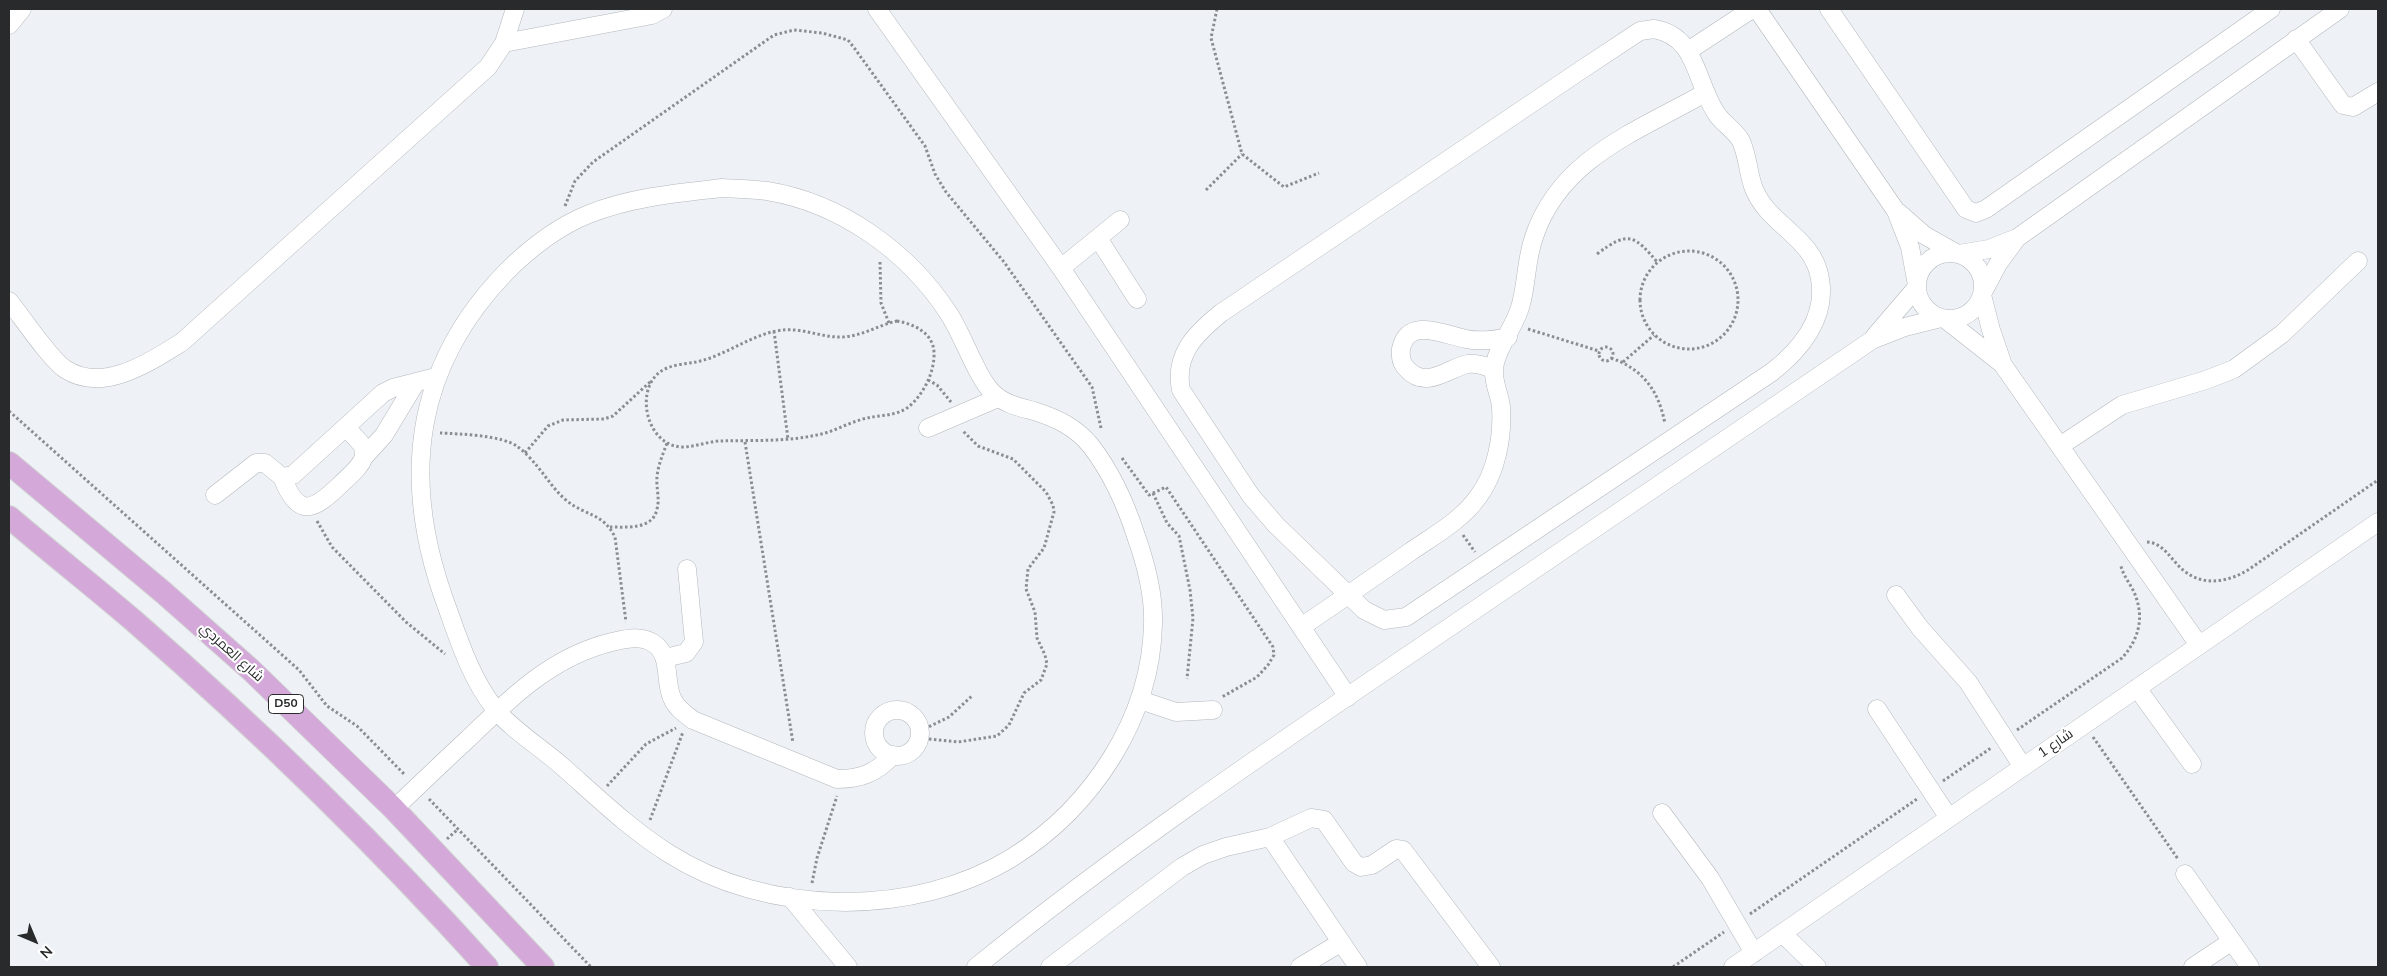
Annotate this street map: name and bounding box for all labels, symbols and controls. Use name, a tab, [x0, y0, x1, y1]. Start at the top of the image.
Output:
street label: شارع العمردي	[196, 620, 266, 686]
road number: D50	[268, 694, 304, 714]
street label: شارع 1	[2035, 726, 2077, 762]
north arrow	[10, 916, 60, 966]
text: N	[36, 942, 56, 962]

